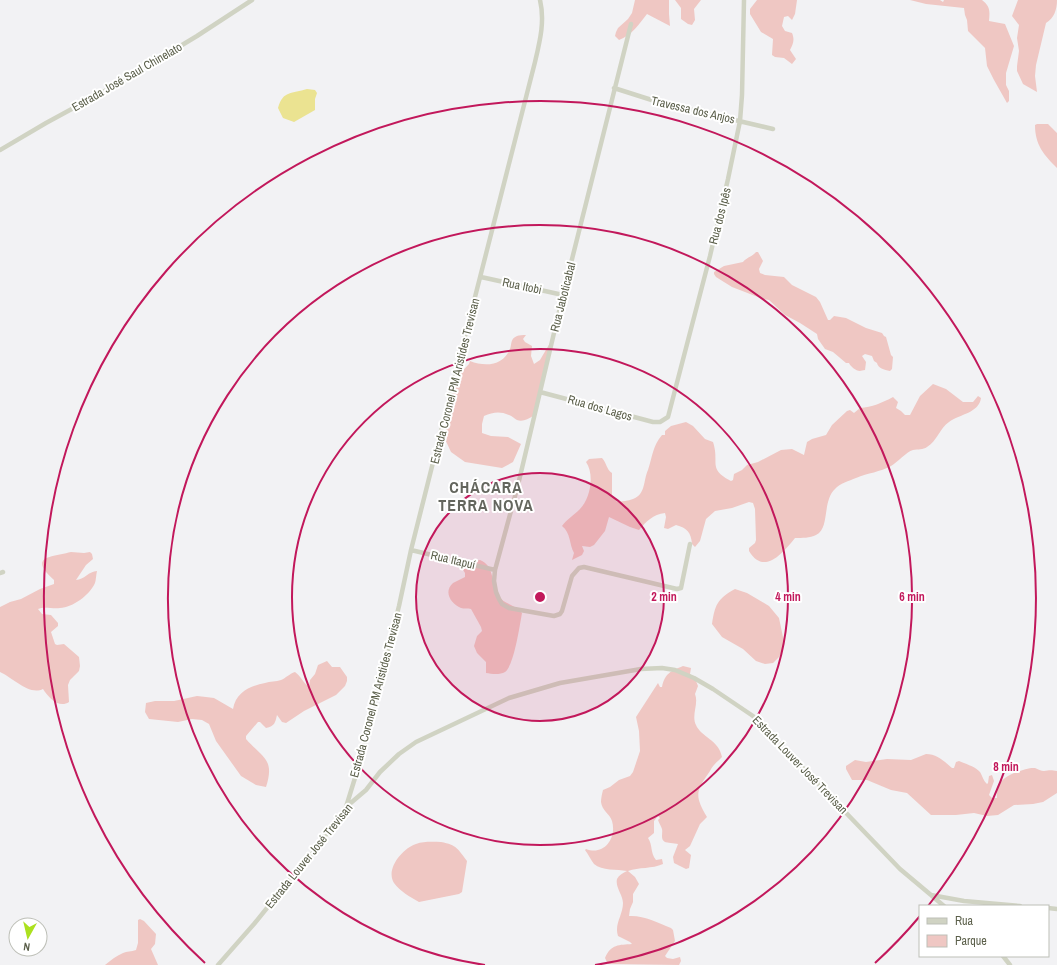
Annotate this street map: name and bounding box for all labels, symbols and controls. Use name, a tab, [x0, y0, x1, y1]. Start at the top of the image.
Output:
street label: Estrada José Saul Chinelato	[69, 39, 185, 115]
street label: Travessa dos Anjos	[650, 93, 737, 127]
street label: Rua dos Ipês	[705, 186, 735, 246]
street label: Rua Jaboticabal	[547, 261, 579, 333]
street label: Rua Itobi	[501, 274, 543, 298]
street label: Estrada Coronel PM Aristides Trevisan	[427, 297, 483, 465]
street label: Rua dos Lagos	[566, 391, 634, 425]
district label: CHÁCARA TERRA NOVA	[438, 476, 534, 516]
street label: Rua Itapuí	[429, 547, 477, 573]
text: 2 min	[651, 589, 677, 605]
text: 4 min	[775, 589, 801, 605]
text: 6 min	[899, 589, 925, 605]
centre of rings	[533, 590, 547, 604]
street label: Estrada Coronel PM Aristides Trevisan	[346, 611, 406, 779]
street label: Estrada Louver José Trevisan	[749, 712, 851, 818]
text: 8 min	[993, 759, 1019, 775]
street label: Estrada Louver José Trevisan	[262, 800, 356, 912]
legend	[919, 905, 1049, 957]
text: Rua	[955, 913, 974, 929]
north arrow	[8, 917, 48, 957]
text: Parque	[955, 933, 987, 949]
text: N	[22, 940, 31, 954]

